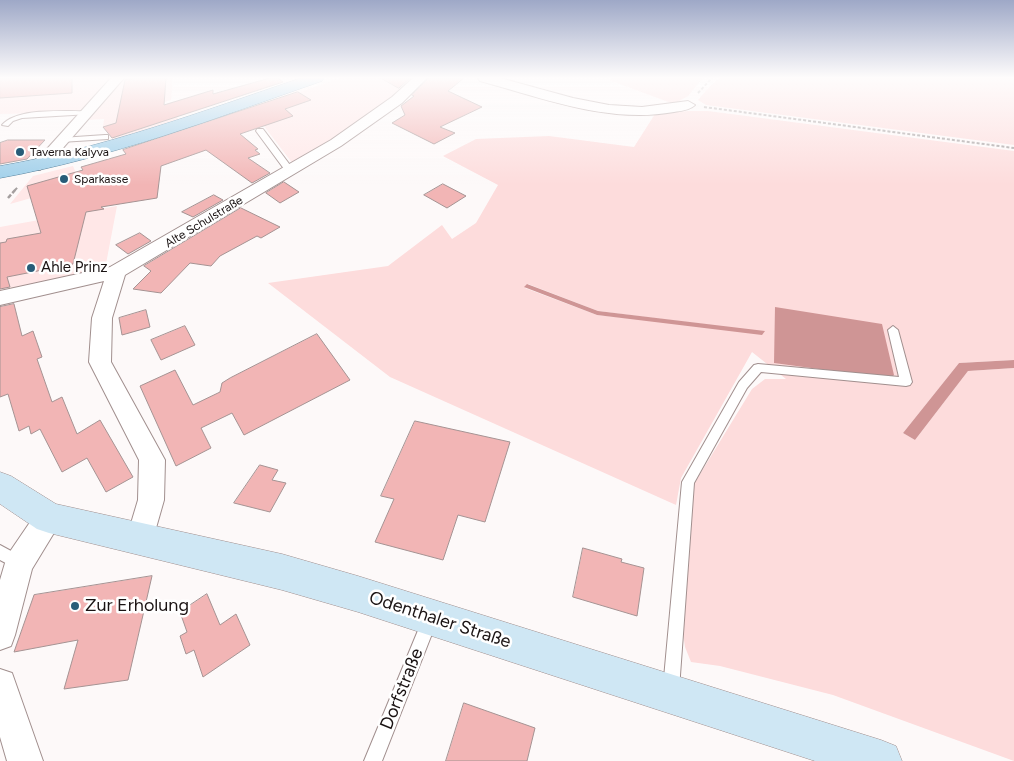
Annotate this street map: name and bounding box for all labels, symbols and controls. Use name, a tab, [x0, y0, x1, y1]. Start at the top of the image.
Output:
place label: Taverna Kalyva	[30, 145, 109, 159]
marker: Taverna Kalyva	[14, 146, 26, 158]
place label: Sparkasse	[74, 172, 128, 186]
marker: Sparkasse	[58, 173, 70, 185]
street label: Alte Schulstraße	[162, 193, 246, 251]
place label: Ahle Prinz	[41, 259, 108, 277]
marker: Ahle Prinz	[25, 262, 37, 274]
street label: Odenthaler Straße	[366, 587, 514, 653]
place label: Zur Erholung	[85, 595, 189, 617]
marker: Zur Erholung	[69, 600, 81, 612]
street label: Dorfstraße	[376, 645, 428, 733]

